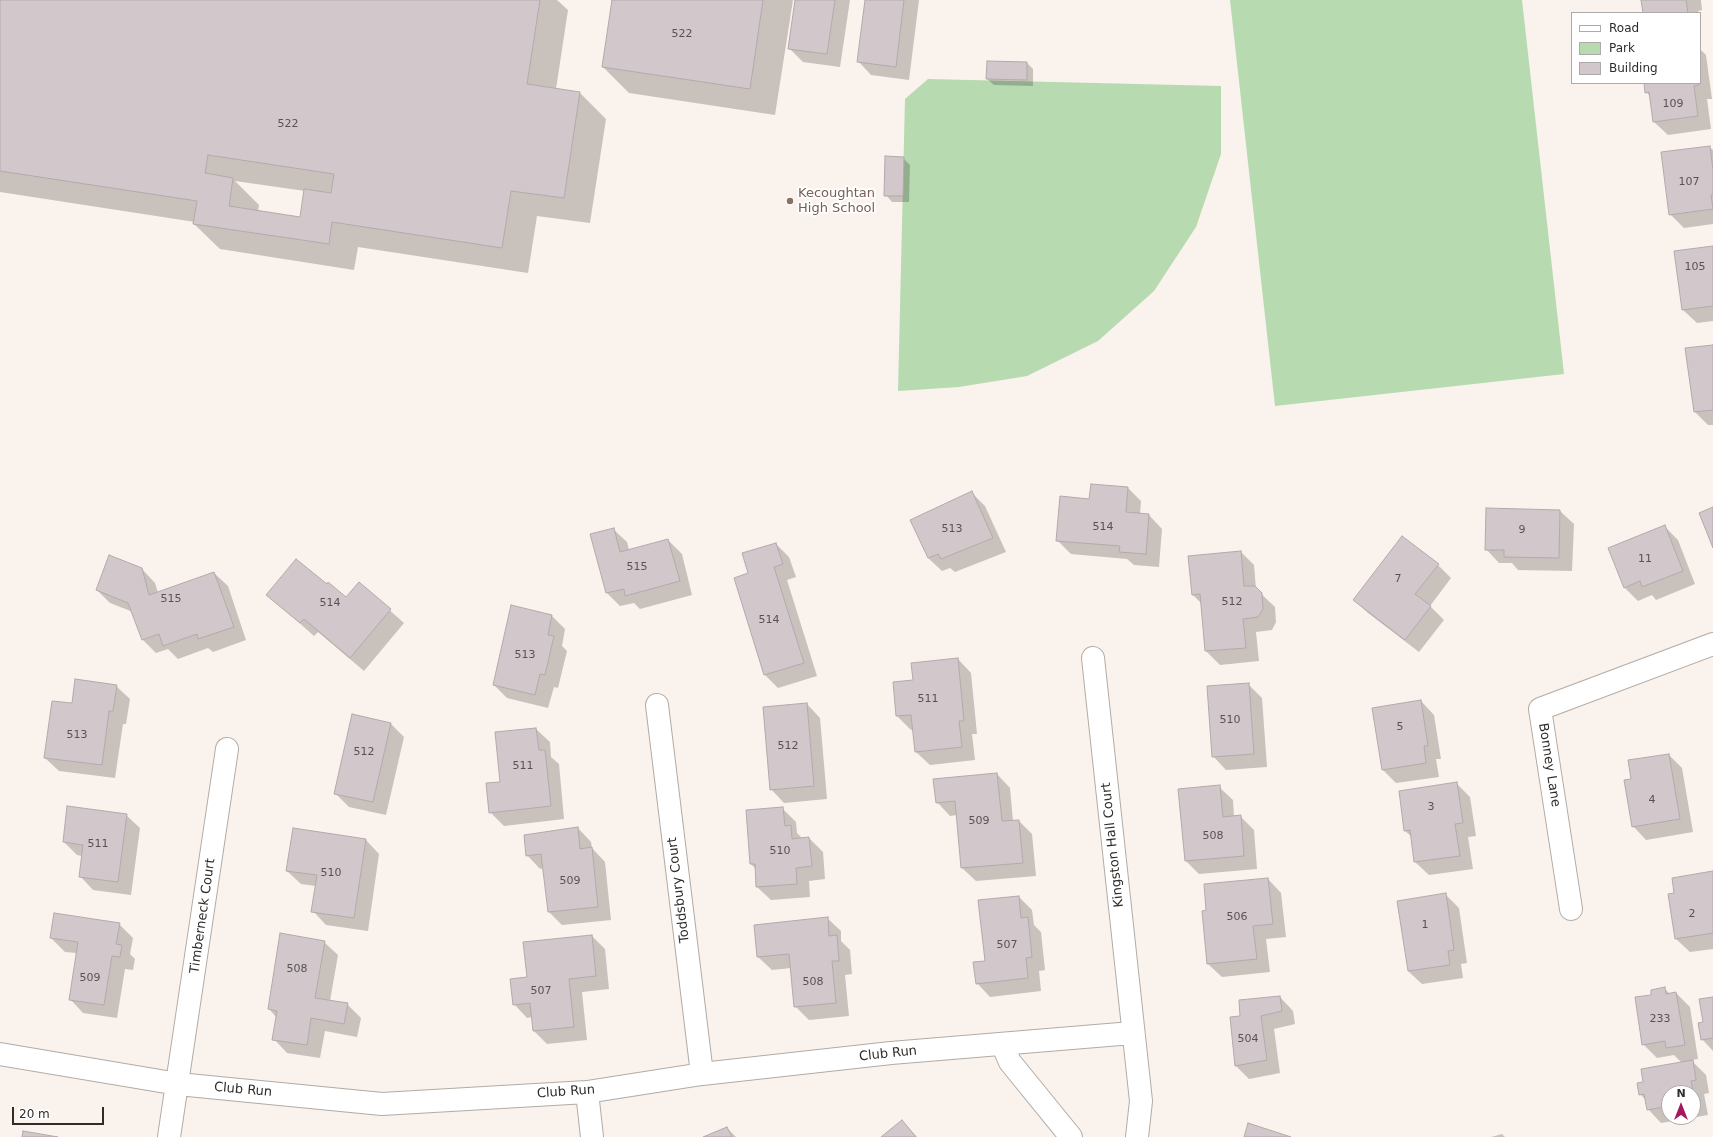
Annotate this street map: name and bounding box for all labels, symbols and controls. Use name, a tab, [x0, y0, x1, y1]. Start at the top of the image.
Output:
legend	[1571, 12, 1701, 84]
text: Road	[1609, 21, 1639, 35]
house number: 522	[672, 27, 692, 41]
text: Park	[1609, 41, 1635, 55]
text: Building	[1609, 61, 1658, 75]
house number: 109	[1663, 97, 1683, 111]
house number: 522	[278, 117, 298, 131]
house number: 107	[1679, 175, 1699, 189]
place label: Kecoughtan High School	[798, 186, 875, 217]
marker: Kecoughtan High School	[785, 196, 795, 206]
house number: 105	[1685, 260, 1705, 274]
house number: 514	[1093, 520, 1113, 534]
house number: 513	[942, 522, 962, 536]
house number: 9	[1519, 523, 1525, 537]
house number: 11	[1638, 552, 1652, 566]
house number: 515	[627, 560, 647, 574]
house number: 7	[1395, 572, 1401, 586]
house number: 515	[161, 592, 181, 606]
house number: 512	[1222, 595, 1242, 609]
house number: 514	[320, 596, 340, 610]
house number: 514	[759, 613, 779, 627]
house number: 513	[515, 648, 535, 662]
house number: 511	[918, 692, 938, 706]
house number: 510	[1220, 713, 1240, 727]
house number: 5	[1397, 720, 1403, 734]
street label: Bonney Lane	[1535, 722, 1563, 808]
house number: 513	[67, 728, 87, 742]
house number: 512	[778, 739, 798, 753]
house number: 512	[354, 745, 374, 759]
house number: 511	[513, 759, 533, 773]
street label: Kingston Hall Court	[1099, 782, 1127, 908]
house number: 4	[1649, 793, 1655, 807]
house number: 3	[1428, 800, 1434, 814]
house number: 509	[969, 814, 989, 828]
house number: 508	[1203, 829, 1223, 843]
street label: Toddsbury Court	[665, 836, 693, 944]
house number: 511	[88, 837, 108, 851]
house number: 510	[770, 844, 790, 858]
street label: Timberneck Court	[187, 858, 219, 974]
house number: 510	[321, 866, 341, 880]
house number: 509	[560, 874, 580, 888]
house number: 2	[1689, 907, 1695, 921]
house number: 506	[1227, 910, 1247, 924]
house number: 1	[1422, 918, 1428, 932]
house number: 507	[997, 938, 1017, 952]
house number: 508	[287, 962, 307, 976]
house number: 509	[80, 971, 100, 985]
house number: 508	[803, 975, 823, 989]
house number: 507	[531, 984, 551, 998]
house number: 233	[1650, 1012, 1670, 1026]
house number: 504	[1238, 1032, 1258, 1046]
street label: Club Run	[858, 1043, 918, 1065]
street label: Club Run	[213, 1080, 273, 1100]
street label: Club Run	[536, 1082, 596, 1102]
north arrow	[1661, 1085, 1701, 1125]
text: N	[1676, 1087, 1686, 1100]
scale bar	[14, 1099, 106, 1125]
text: 20 m	[19, 1107, 50, 1121]

